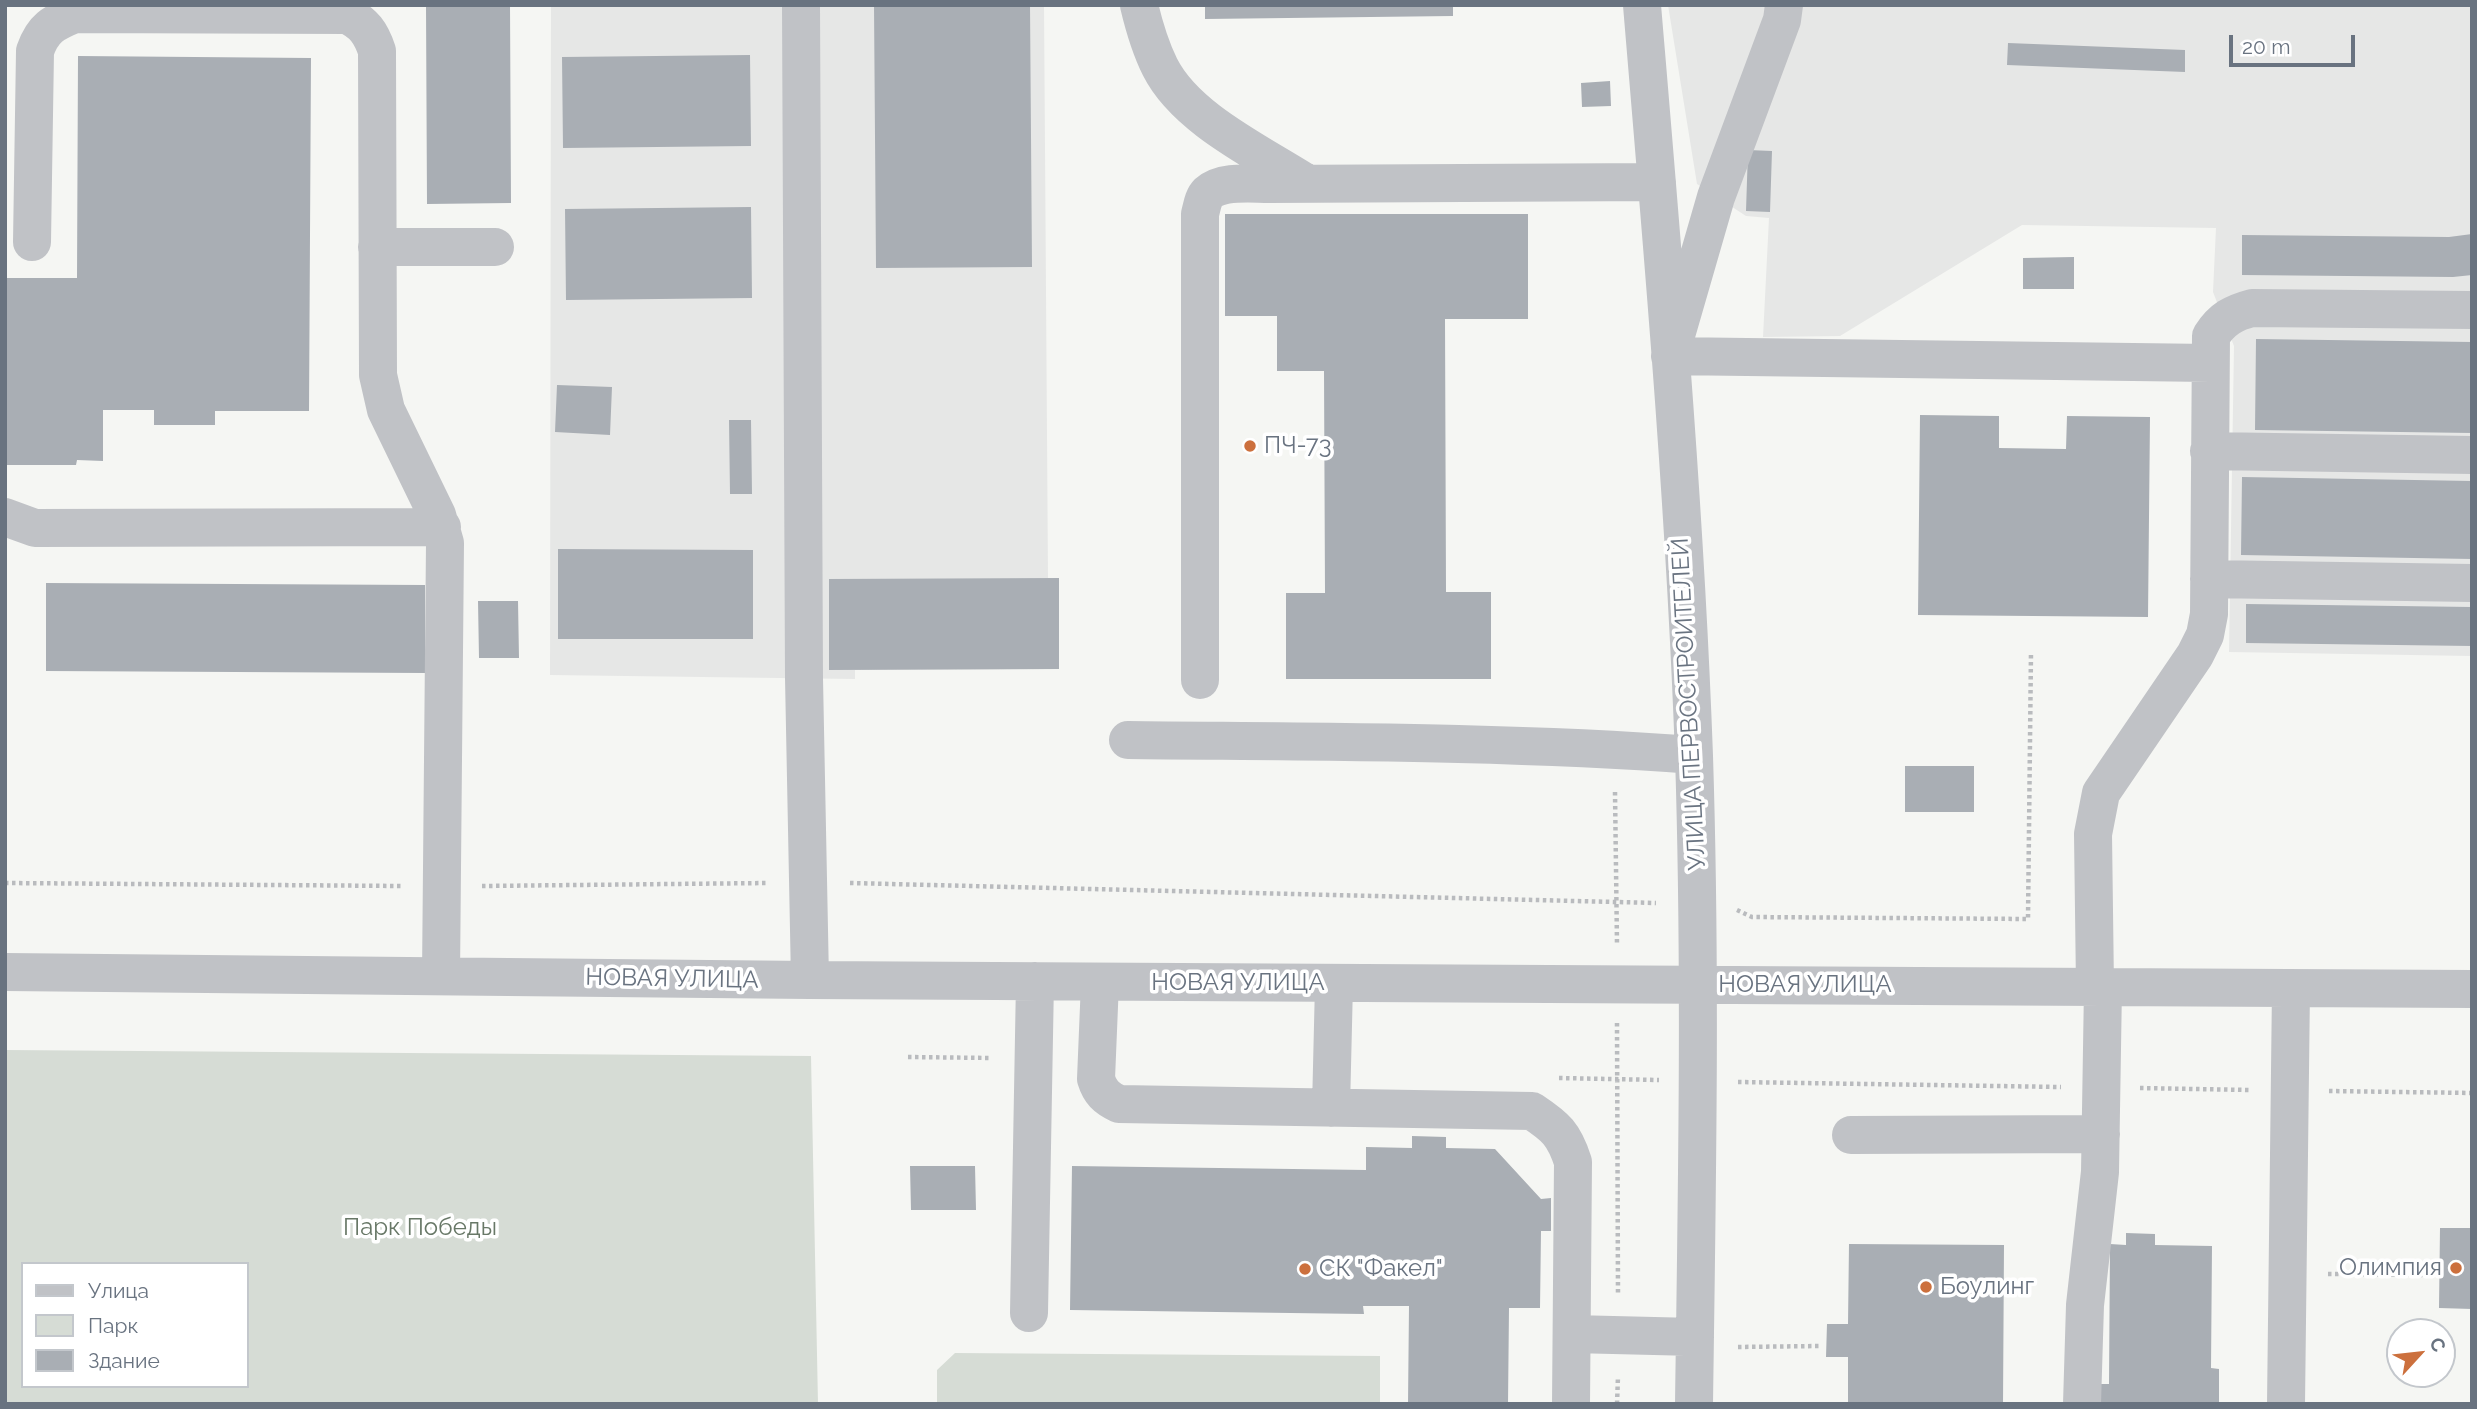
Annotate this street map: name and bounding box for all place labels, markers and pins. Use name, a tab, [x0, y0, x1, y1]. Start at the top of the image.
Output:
place label: ПЧ-73	[1264, 432, 1331, 460]
marker: ПЧ-73	[1242, 438, 1258, 454]
place label: Олимпия	[2339, 1254, 2442, 1282]
place label: СК "Факел"	[1319, 1255, 1443, 1283]
marker: Олимпия	[2448, 1260, 2464, 1276]
marker: СК "Факел"	[1297, 1261, 1313, 1277]
place label: Боулинг	[1940, 1273, 2034, 1301]
marker: Боулинг	[1918, 1279, 1934, 1295]

